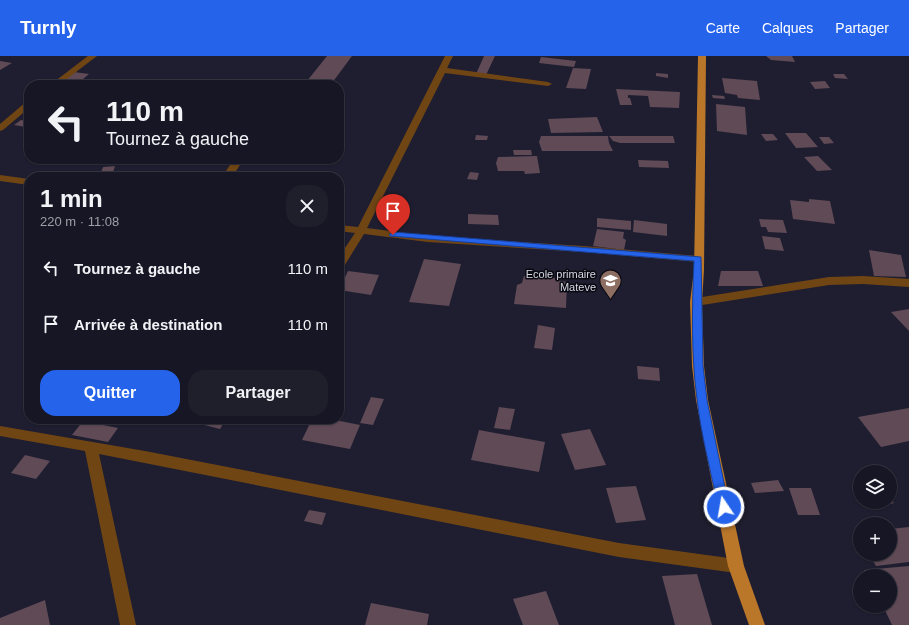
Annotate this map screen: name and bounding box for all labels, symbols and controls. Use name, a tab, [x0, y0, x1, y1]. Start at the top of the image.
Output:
text: Turnly	[20, 17, 77, 38]
text: Carte	[706, 20, 740, 36]
text: Calques	[762, 20, 813, 36]
text: Partager	[835, 20, 889, 36]
icon: left	[40, 96, 92, 148]
text: 110 m	[106, 96, 184, 127]
text: Tournez à gauche	[106, 129, 249, 149]
text: 1 min	[40, 185, 103, 212]
button: close	[286, 185, 328, 227]
pin	[376, 194, 410, 235]
icon: arrive	[382, 200, 404, 222]
text: 220 m · 11:08	[40, 214, 119, 229]
icon: left	[40, 257, 62, 279]
text: Tournez à gauche	[74, 260, 200, 277]
text: 110 m	[287, 260, 328, 277]
school or university icon: Ecole primaire Mateve	[598, 267, 624, 300]
place label: Ecole primaire Mateve	[526, 268, 596, 293]
icon: arrive	[40, 313, 62, 335]
text: Arrivée à destination	[74, 316, 222, 333]
text: 110 m	[287, 316, 328, 333]
button: Quitter	[40, 370, 180, 416]
button: Partager	[188, 370, 328, 416]
map controls	[853, 465, 897, 613]
button: layers	[853, 465, 897, 509]
position arrow	[703, 486, 745, 528]
button: +	[853, 517, 897, 561]
button: −	[853, 569, 897, 613]

